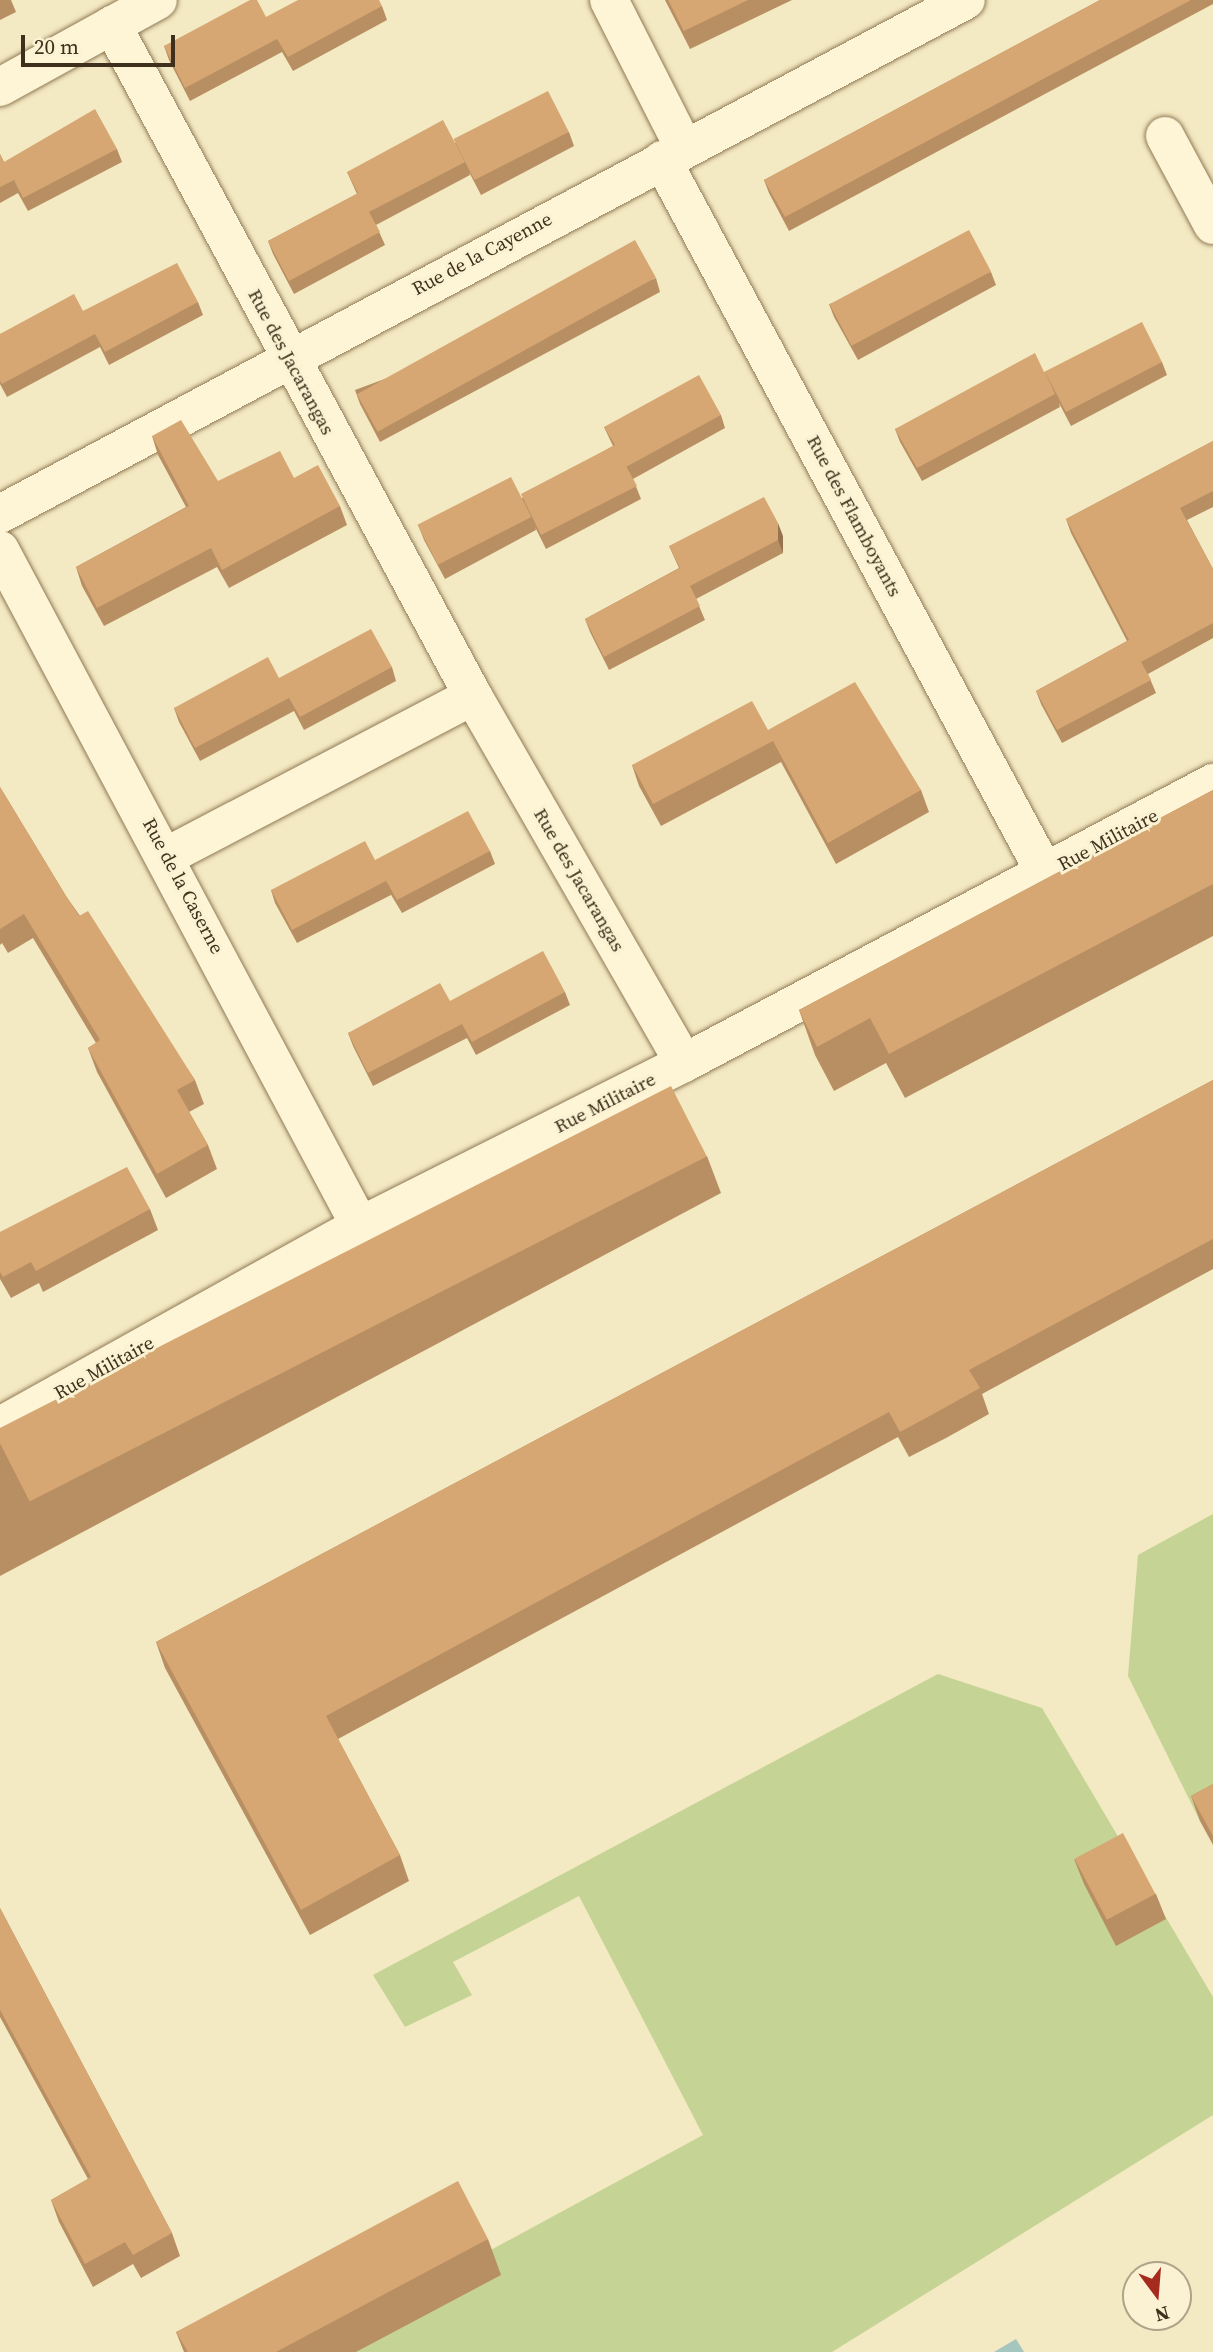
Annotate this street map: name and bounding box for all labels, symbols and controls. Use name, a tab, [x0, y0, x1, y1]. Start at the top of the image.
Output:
scale bar	[24, 21, 178, 65]
text: 20 m	[34, 32, 79, 61]
street label: Rue de la Cayenne	[408, 208, 556, 300]
street label: Rue des Jacarangas	[243, 285, 339, 439]
street label: Rue des Flamboyants	[802, 431, 906, 601]
street label: Rue des Jacarangas	[529, 804, 629, 956]
street label: Rue Militaire	[1054, 804, 1162, 876]
street label: Rue de la Caserne	[138, 814, 228, 958]
street label: Rue Militaire	[551, 1068, 659, 1138]
street label: Rue Militaire	[50, 1331, 158, 1405]
north arrow	[1122, 2261, 1192, 2331]
text: N	[1152, 2300, 1172, 2329]

